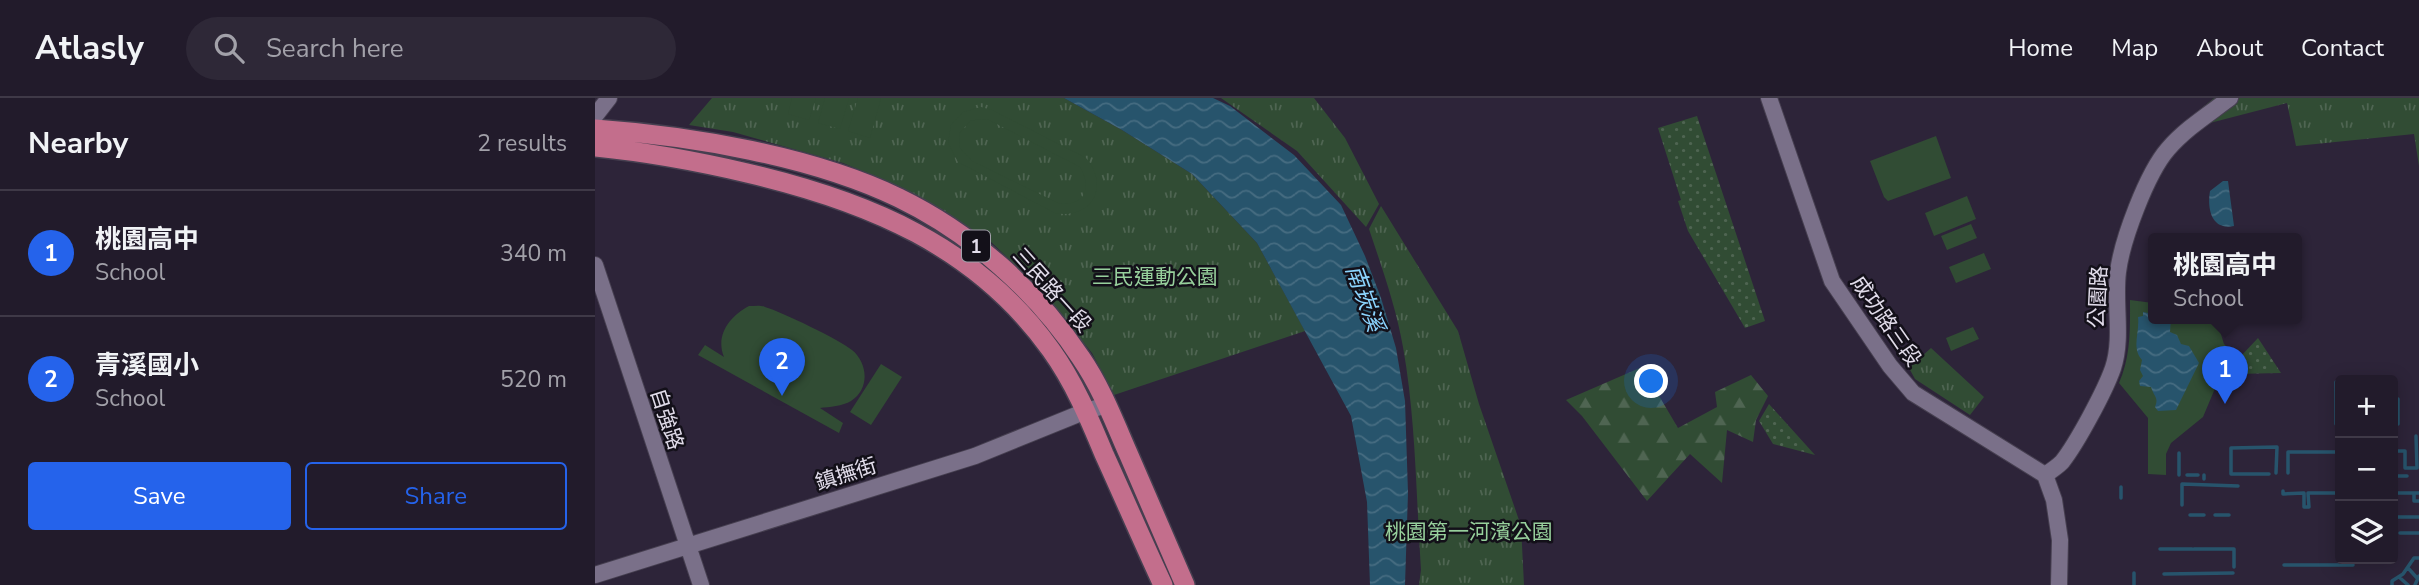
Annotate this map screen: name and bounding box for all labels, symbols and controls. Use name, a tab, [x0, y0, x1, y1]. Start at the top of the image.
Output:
search box	[186, 17, 676, 80]
text: Atlasly	[35, 26, 144, 71]
icon: search	[210, 29, 248, 67]
text: Search here	[266, 31, 404, 66]
text: Home	[2008, 32, 2073, 64]
text: Map	[2111, 32, 2158, 64]
text: About	[2196, 32, 2263, 64]
text: Contact	[2301, 32, 2384, 64]
text: Nearby	[28, 123, 128, 164]
text: 2 results	[477, 128, 567, 159]
text: 桃園高中	[95, 222, 199, 257]
road number: 1	[962, 230, 990, 262]
popup	[2148, 233, 2302, 324]
text: 1	[44, 238, 58, 269]
text: 340 m	[500, 238, 567, 269]
street label: 三民路一段	[1006, 242, 1098, 338]
text: 桃園高中	[2173, 248, 2277, 283]
text: School	[95, 257, 165, 288]
water label: 南崁溪	[1338, 260, 1392, 339]
park label: 三民運動公園	[1092, 263, 1218, 291]
street label: 公園路	[2082, 265, 2114, 329]
street label: 成功路三段	[1844, 270, 1928, 372]
text: School	[2173, 283, 2243, 314]
pin: 2	[759, 338, 805, 396]
pin: 1	[2202, 346, 2248, 404]
text: 青溪國小	[95, 348, 199, 383]
text: 2	[44, 364, 58, 395]
text: 520 m	[500, 364, 567, 395]
your location	[1634, 364, 1668, 398]
map controls	[2335, 375, 2398, 564]
button: +	[2335, 375, 2398, 438]
text: School	[95, 383, 165, 414]
street label: 自強路	[644, 385, 690, 453]
button: −	[2335, 438, 2398, 501]
street label: 鎮撫街	[812, 451, 880, 497]
button: Save	[28, 462, 291, 530]
button: Share	[305, 462, 567, 530]
button: layers	[2335, 501, 2398, 564]
park label: 桃園第一河濱公園	[1385, 518, 1553, 546]

